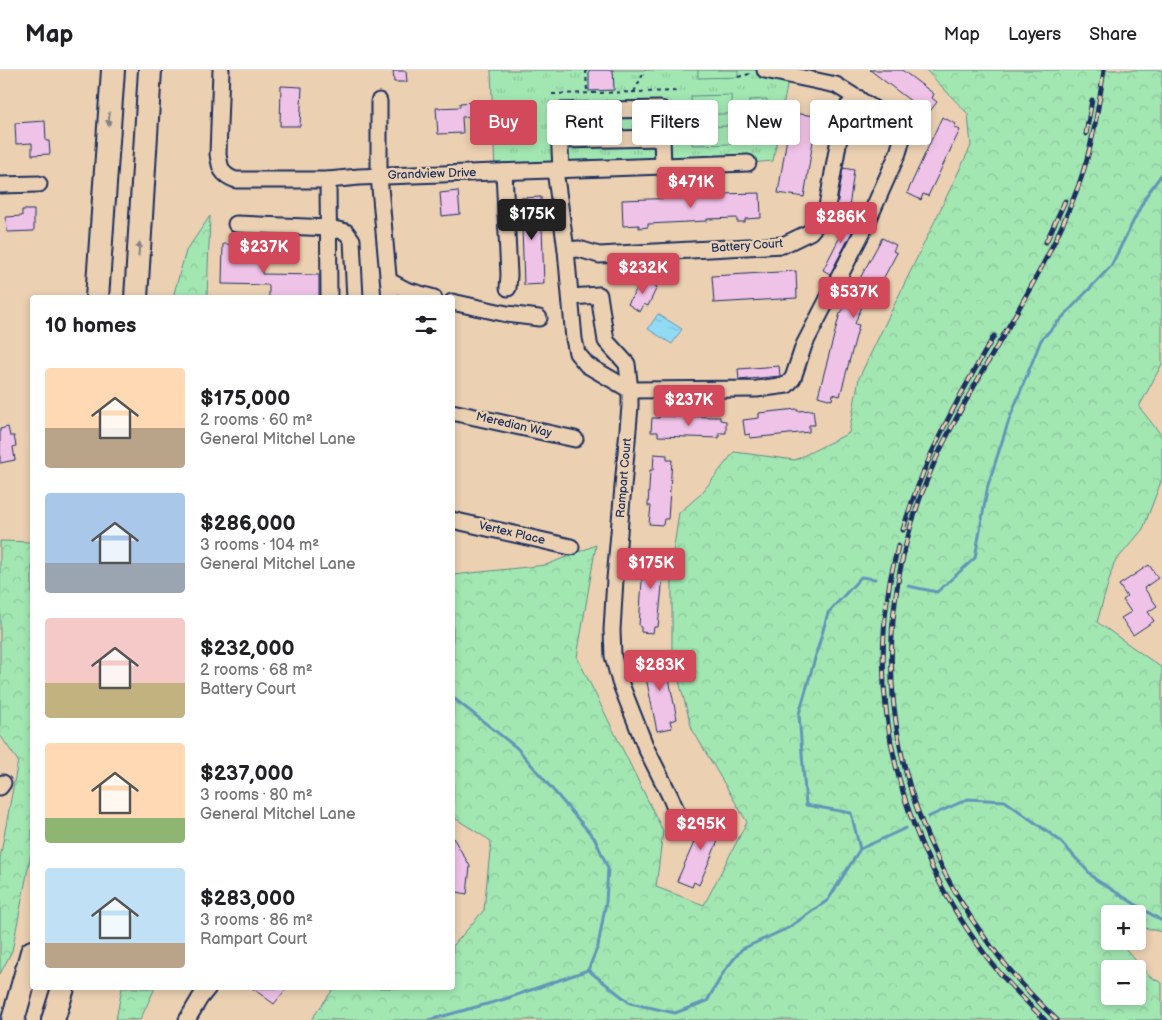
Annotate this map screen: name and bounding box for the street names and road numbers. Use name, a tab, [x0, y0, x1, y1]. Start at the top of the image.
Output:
street label: Grandview Drive	[387, 165, 477, 183]
street label: Battery Court	[711, 236, 784, 256]
street label: Meredian Way	[475, 409, 554, 441]
street label: Rampart Court	[613, 437, 635, 519]
street label: Vertex Place	[477, 518, 547, 548]

